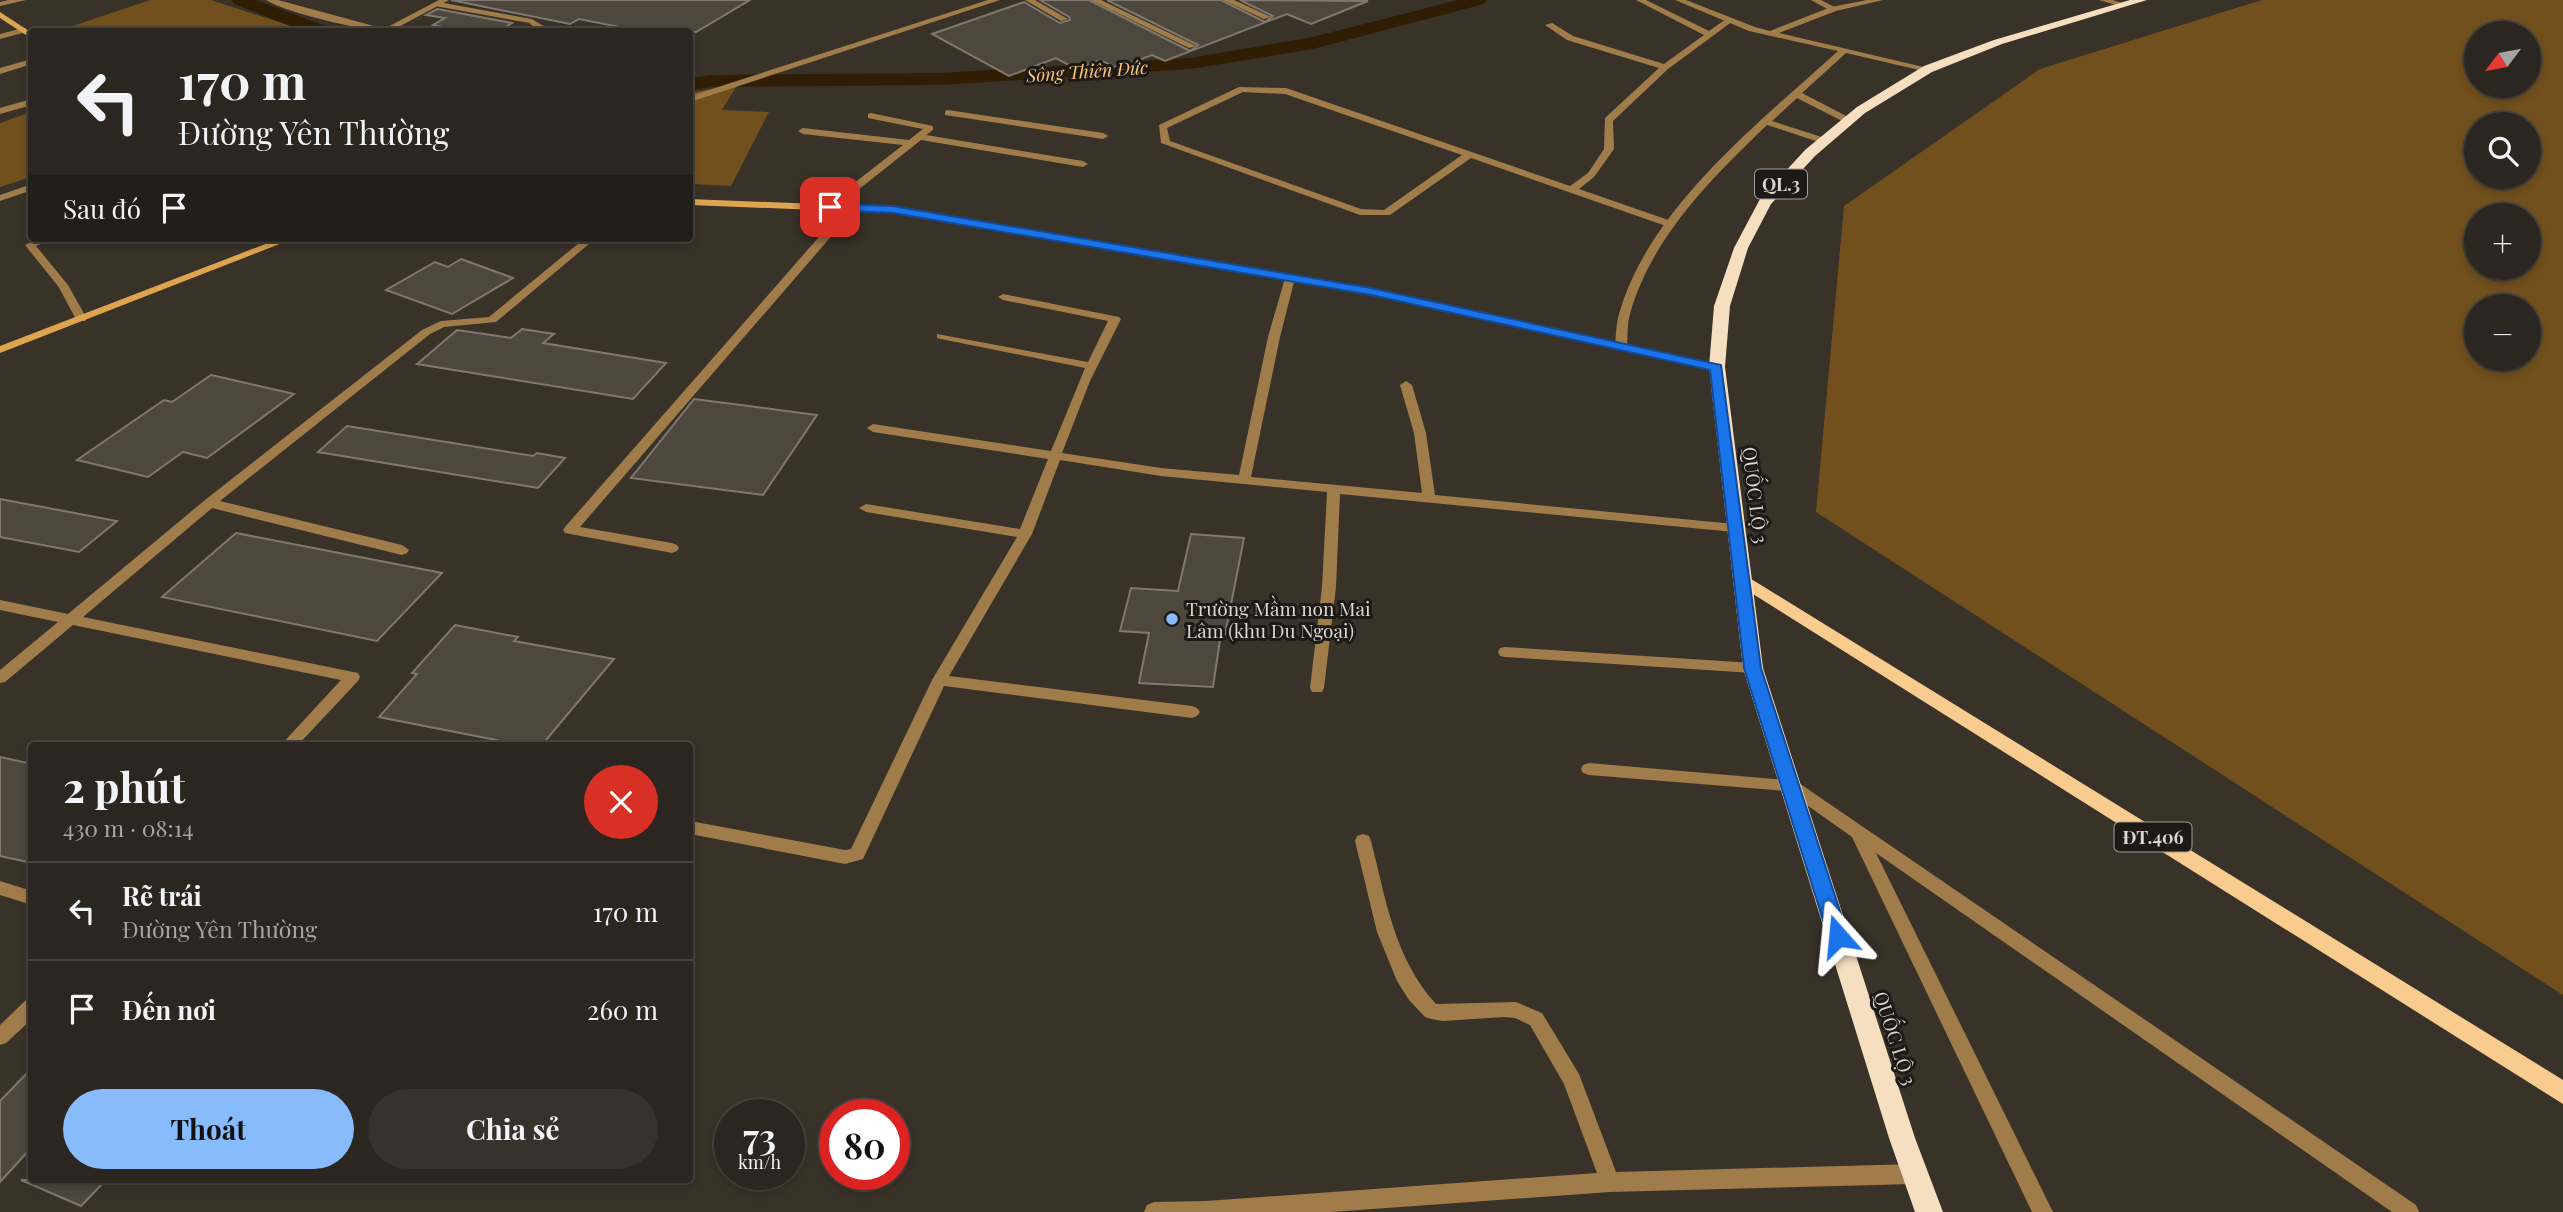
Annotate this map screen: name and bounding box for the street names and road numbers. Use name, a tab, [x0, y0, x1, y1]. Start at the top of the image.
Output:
road number: QL.3	[1755, 169, 1807, 198]
street label: QUỐC LỘ 3	[1737, 445, 1777, 545]
road number: ĐT.406	[2114, 822, 2192, 852]
street label: QUỐC LỘ 3	[1869, 987, 1925, 1088]

